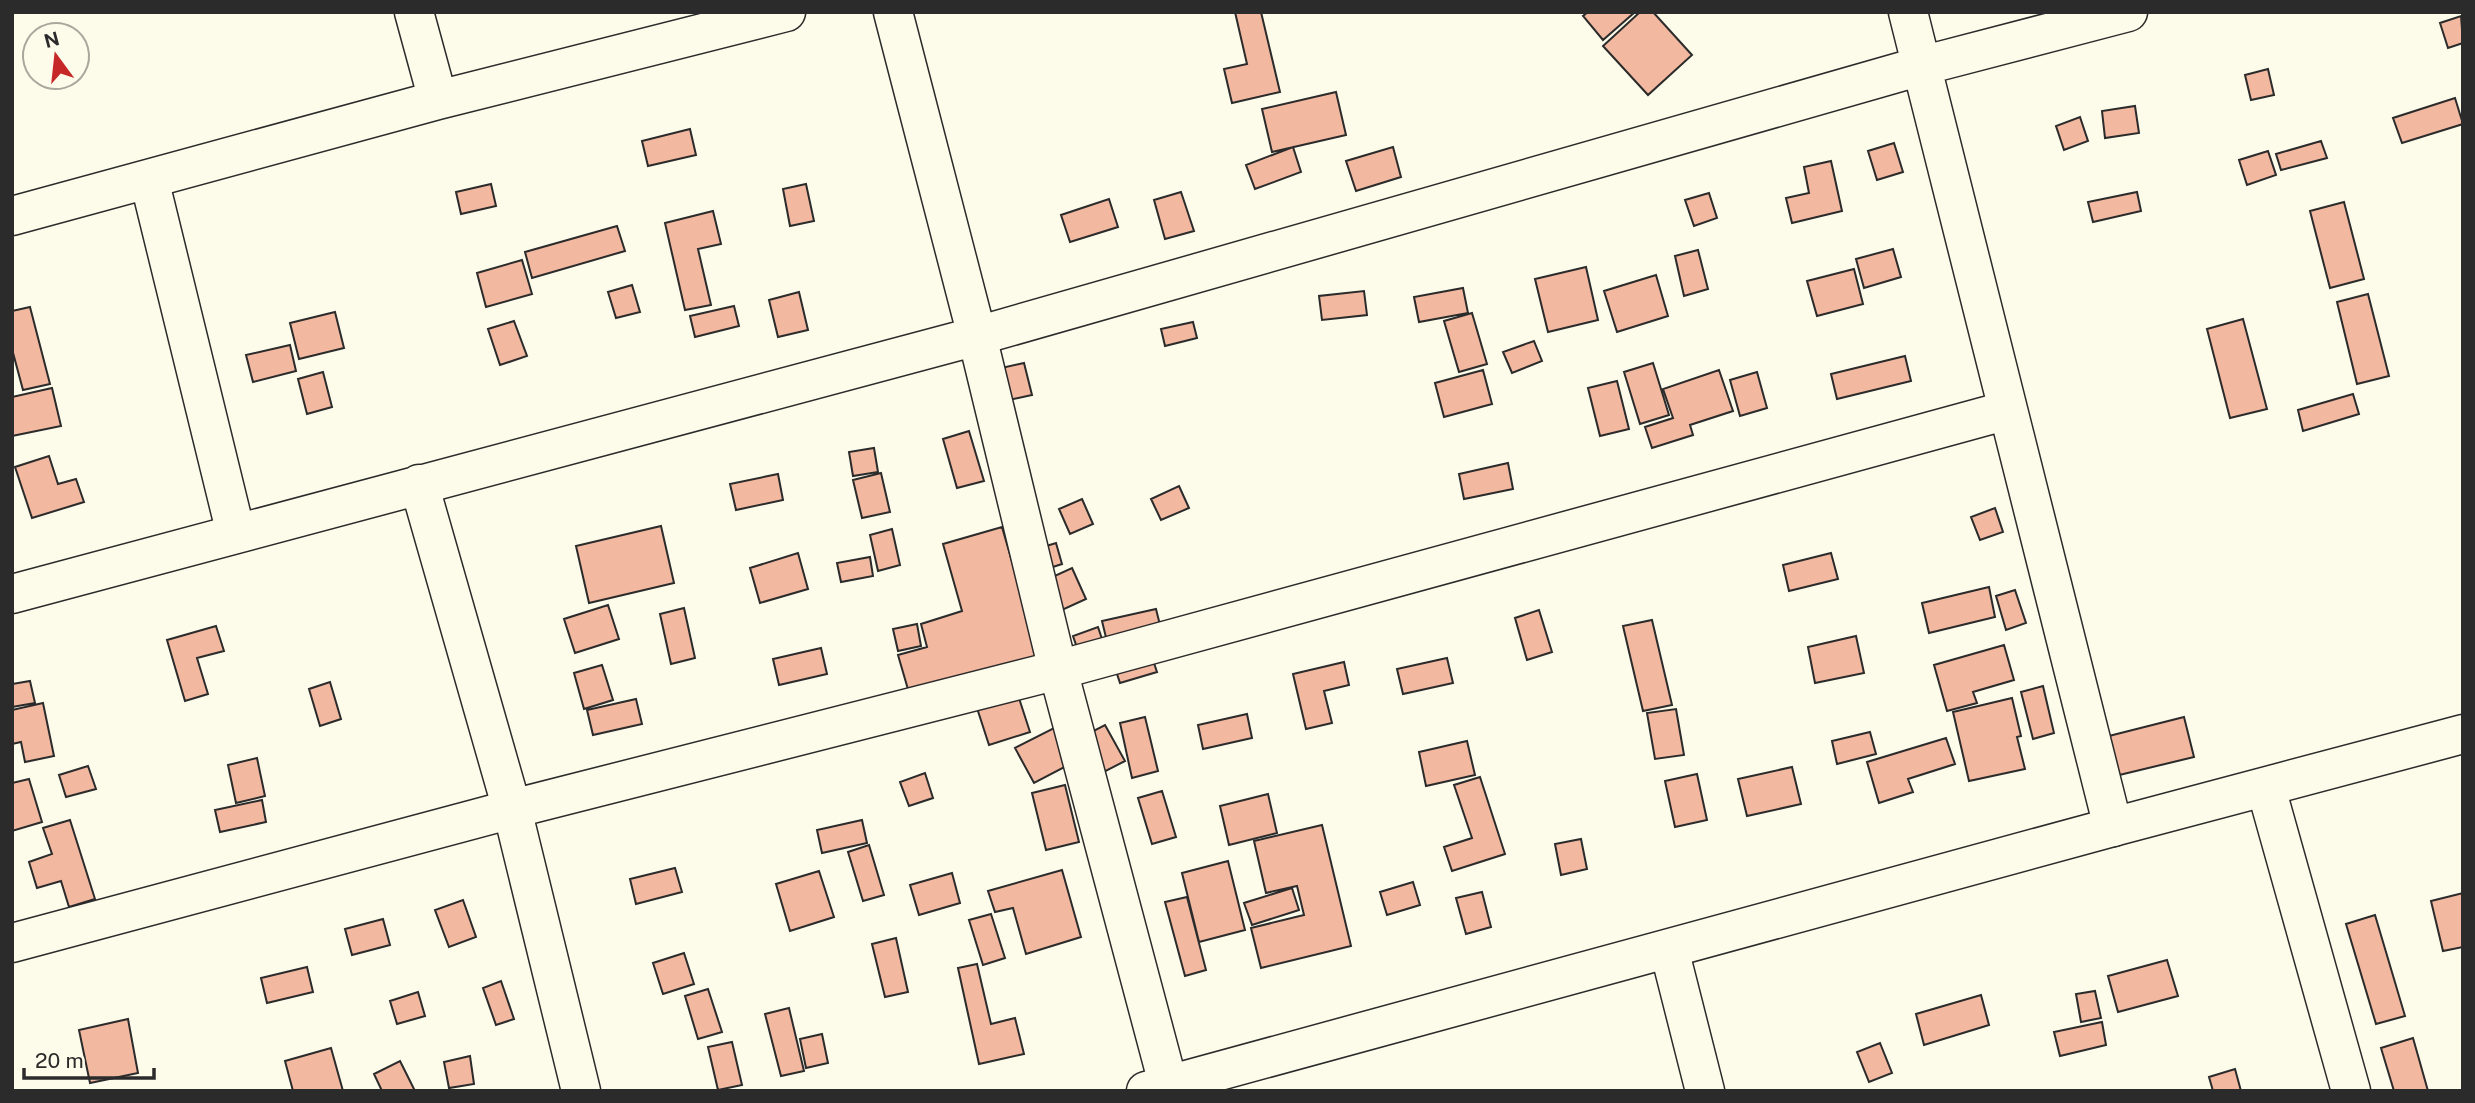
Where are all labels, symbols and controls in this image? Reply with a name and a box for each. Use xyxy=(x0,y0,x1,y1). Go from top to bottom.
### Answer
north arrow xyxy=(21,21,91,91)
text: N xyxy=(42,27,62,52)
scale bar xyxy=(24,1036,154,1080)
text: 20 m xyxy=(35,1048,84,1073)

